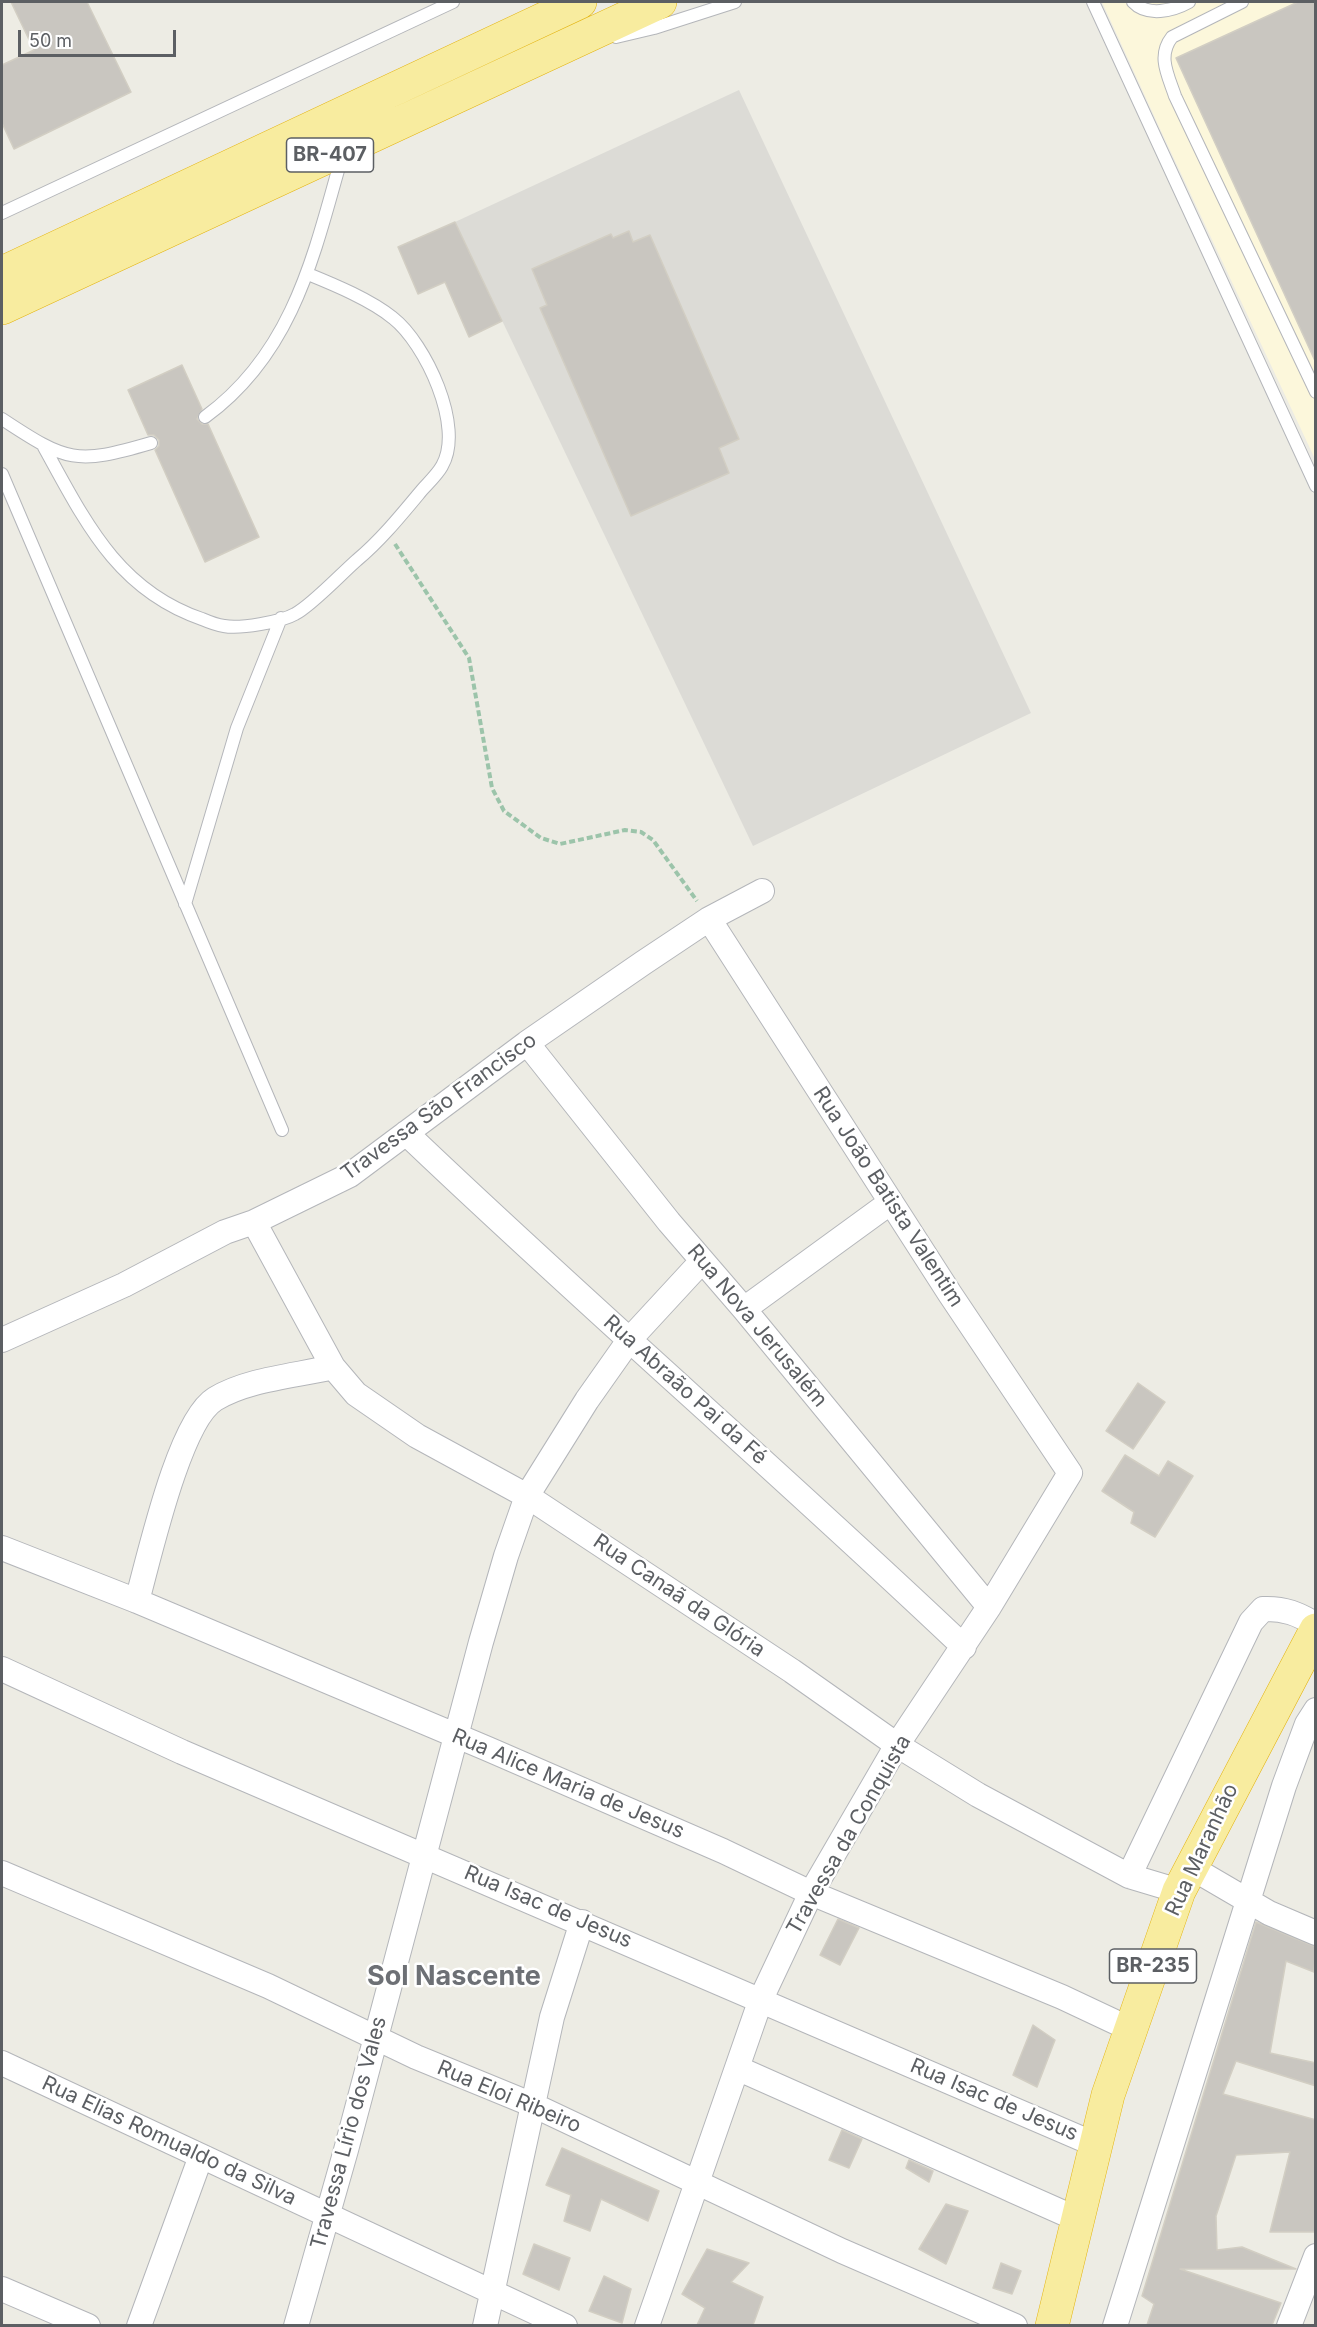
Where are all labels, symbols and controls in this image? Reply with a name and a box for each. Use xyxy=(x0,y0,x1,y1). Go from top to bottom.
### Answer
scale bar xyxy=(21,18,178,56)
text: 50 m xyxy=(29,30,72,51)
road number: BR-407 xyxy=(286,138,374,172)
street label: Travessa São Francisco xyxy=(336,1028,542,1186)
street label: Rua João Batista Valentim xyxy=(807,1082,969,1312)
street label: Rua Nova Jerusalém xyxy=(682,1240,832,1412)
street label: Rua Abraão Pai da Fé xyxy=(598,1310,772,1470)
street label: Rua Canaã da Glória xyxy=(588,1529,770,1663)
street label: Rua Alice Maria de Jesus xyxy=(448,1724,688,1844)
street label: Travessa da Conquista xyxy=(781,1731,917,1939)
street label: Rua Maranhão xyxy=(1160,1780,1244,1920)
street label: Rua Isac de Jesus xyxy=(460,1860,636,1954)
road number: BR-235 xyxy=(1110,1949,1196,1983)
district label: Sol Nascente xyxy=(367,1961,541,1993)
street label: Travessa Lírio dos Vales xyxy=(306,2014,392,2252)
street label: Rua Isac de Jesus xyxy=(906,2053,1082,2147)
street label: Rua Eloi Ribeiro xyxy=(433,2055,585,2139)
street label: Rua Elias Romualdo da Silva xyxy=(38,2071,300,2211)

